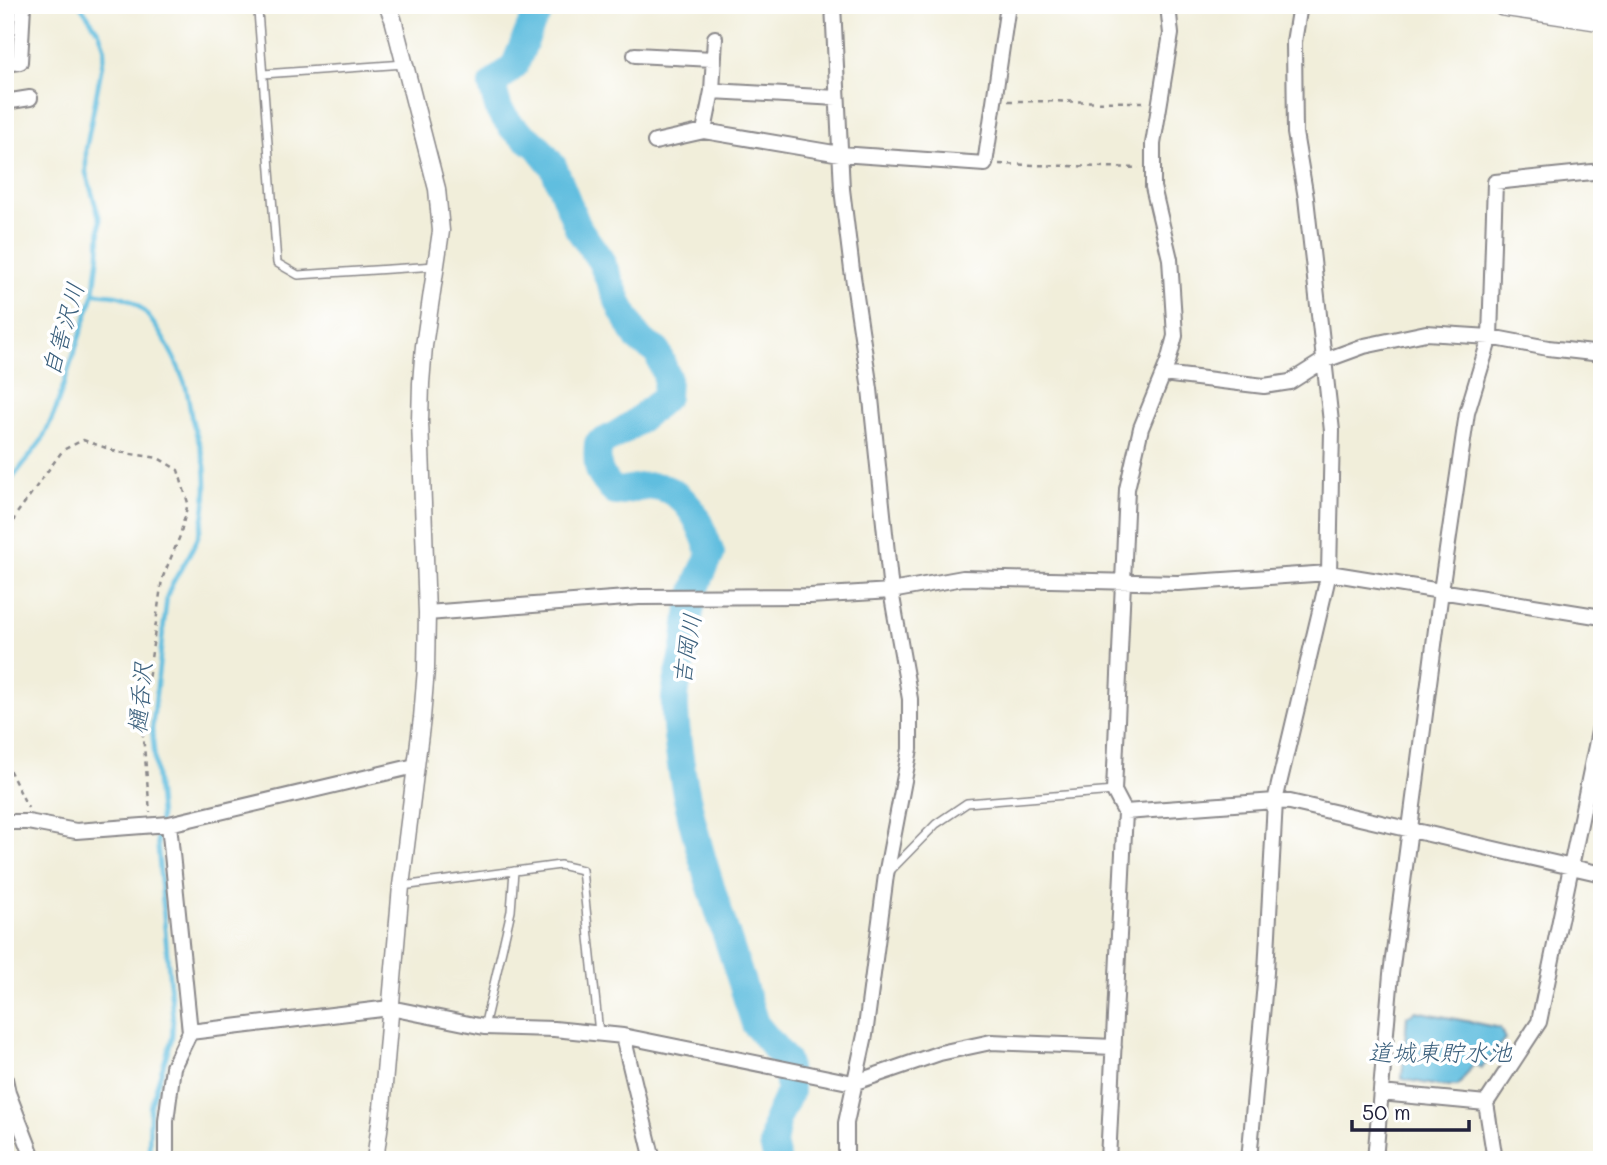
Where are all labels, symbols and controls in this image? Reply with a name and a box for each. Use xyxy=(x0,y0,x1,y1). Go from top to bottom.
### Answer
water label: 自害沢川 xyxy=(34,279,90,379)
water label: 吉岡川 xyxy=(665,611,707,687)
water label: 樋呑沢 xyxy=(120,660,158,735)
water label: 道城東貯水池 xyxy=(1368,1036,1513,1067)
scale bar xyxy=(1352,1088,1469,1132)
text: 50 m xyxy=(1362,1098,1411,1125)

